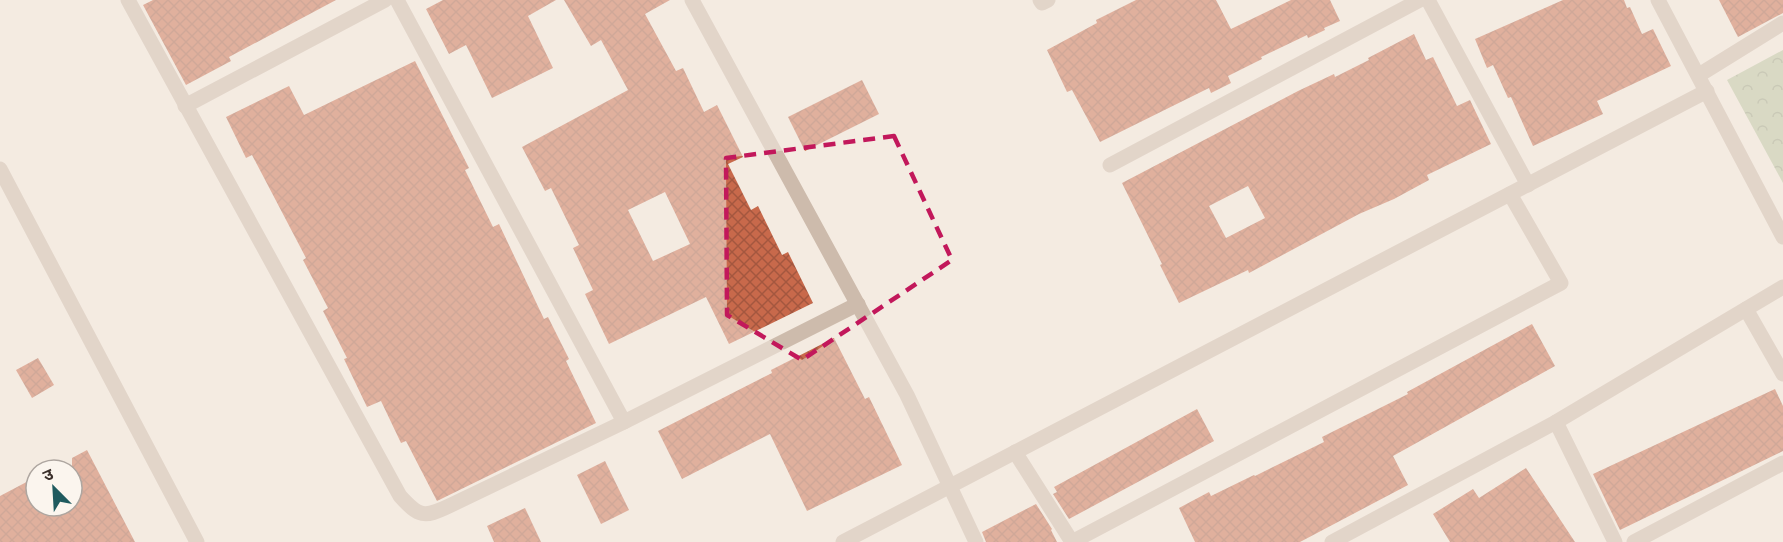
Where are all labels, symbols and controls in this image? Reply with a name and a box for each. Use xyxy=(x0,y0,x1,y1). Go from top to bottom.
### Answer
north arrow xyxy=(24,458,84,518)
text: उ xyxy=(40,464,56,484)

